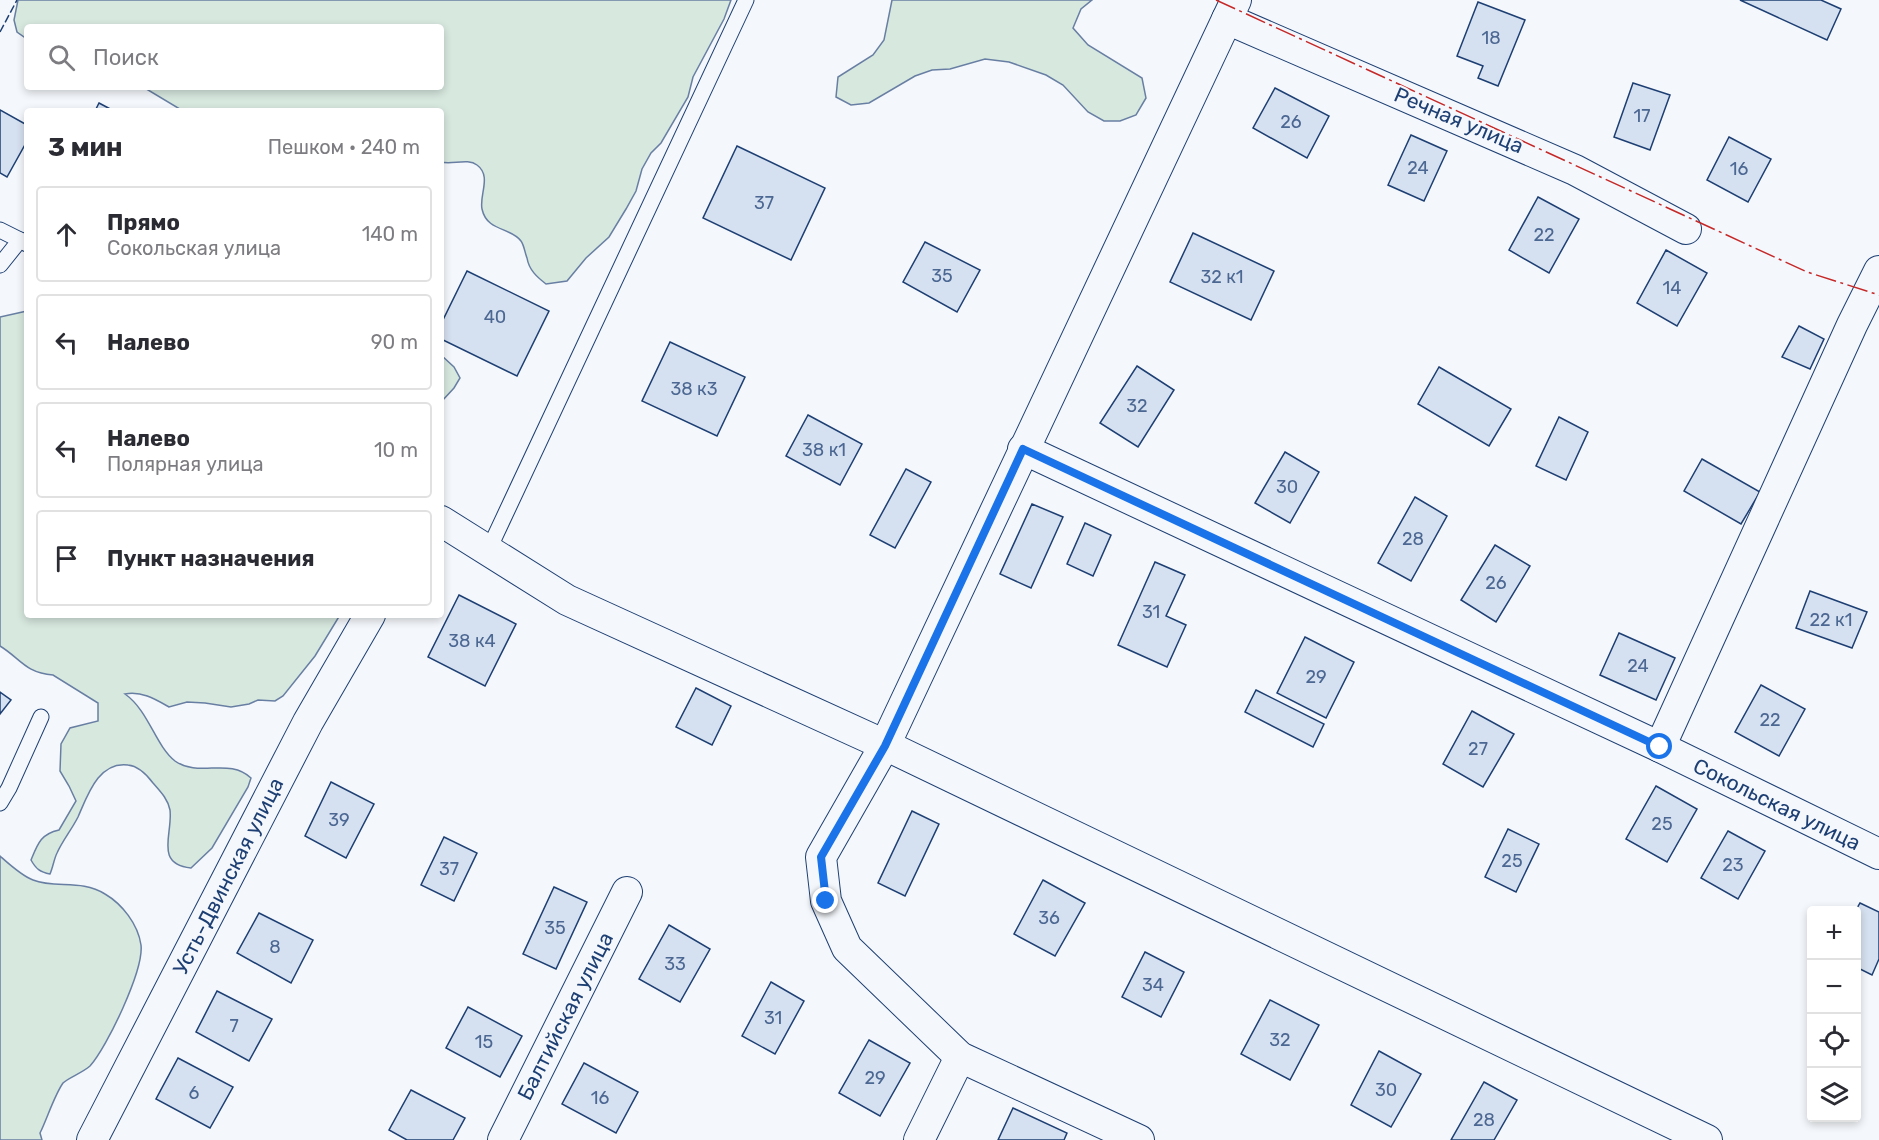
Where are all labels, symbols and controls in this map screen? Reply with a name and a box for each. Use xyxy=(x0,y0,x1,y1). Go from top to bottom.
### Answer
search box xyxy=(24,24,444,90)
house number: 18 xyxy=(1481,27,1501,49)
icon: search xyxy=(45,41,78,74)
text: Поиск xyxy=(93,44,159,71)
street label: Речная улица xyxy=(1391,81,1527,159)
house number: 17 xyxy=(1634,105,1650,127)
house number: 26 xyxy=(1280,111,1302,133)
text: 3 мин xyxy=(48,132,123,163)
text: Пешком · 240 m xyxy=(268,135,420,159)
house number: 24 xyxy=(1407,157,1429,179)
house number: 16 xyxy=(1730,158,1748,180)
house number: 37 xyxy=(754,192,774,214)
text: Прямо xyxy=(107,209,180,236)
icon: ahead xyxy=(50,218,83,251)
text: 140 m xyxy=(362,222,418,246)
house number: 22 xyxy=(1533,224,1555,246)
text: Сокольская улица xyxy=(107,236,281,260)
house number: 35 xyxy=(931,265,953,287)
house number: 32 к1 xyxy=(1200,266,1244,288)
house number: 14 xyxy=(1663,277,1681,299)
house number: 40 xyxy=(484,306,506,328)
icon: left xyxy=(50,326,83,359)
text: Налево xyxy=(107,329,190,356)
text: 90 m xyxy=(371,330,418,354)
house number: 38 к3 xyxy=(670,378,718,400)
house number: 32 xyxy=(1126,395,1148,417)
text: Налево xyxy=(107,425,190,452)
icon: left xyxy=(50,434,83,467)
text: 10 m xyxy=(374,438,418,462)
house number: 38 к1 xyxy=(802,439,846,461)
text: Полярная улица xyxy=(107,452,264,476)
house number: 30 xyxy=(1276,476,1298,498)
house number: 28 xyxy=(1402,528,1424,550)
icon: arrive xyxy=(50,542,83,575)
text: Пункт назначения xyxy=(107,545,315,572)
house number: 26 xyxy=(1485,572,1507,594)
house number: 31 xyxy=(1142,601,1160,623)
house number: 22 к1 xyxy=(1810,609,1852,631)
house number: 38 к4 xyxy=(448,630,496,652)
house number: 24 xyxy=(1627,655,1649,677)
house number: 29 xyxy=(1305,666,1327,688)
house number: 22 xyxy=(1759,709,1781,731)
route start xyxy=(1646,733,1672,759)
house number: 27 xyxy=(1468,738,1488,760)
street label: Сокольская улица xyxy=(1689,753,1865,855)
street label: Усть-Двинская улица xyxy=(167,773,289,979)
house number: 39 xyxy=(328,809,350,831)
house number: 25 xyxy=(1651,813,1673,835)
house number: 25 xyxy=(1501,850,1523,872)
house number: 23 xyxy=(1722,854,1744,876)
house number: 37 xyxy=(439,858,459,880)
route end xyxy=(812,887,838,913)
map controls xyxy=(1807,906,1861,1122)
button: + xyxy=(1807,906,1861,960)
house number: 36 xyxy=(1038,907,1060,929)
house number: 35 xyxy=(544,917,566,939)
street label: Балтийская улица xyxy=(512,928,618,1104)
house number: 8 xyxy=(269,936,281,958)
house number: 33 xyxy=(664,953,686,975)
button: − xyxy=(1807,960,1861,1014)
house number: 34 xyxy=(1142,974,1164,996)
house number: 31 xyxy=(764,1007,782,1029)
button: locate xyxy=(1807,1014,1861,1068)
house number: 7 xyxy=(229,1015,239,1037)
house number: 32 xyxy=(1269,1029,1291,1051)
house number: 15 xyxy=(475,1031,493,1053)
house number: 29 xyxy=(864,1067,886,1089)
button: layers xyxy=(1807,1068,1861,1122)
house number: 30 xyxy=(1375,1079,1397,1101)
house number: 6 xyxy=(189,1082,200,1104)
house number: 16 xyxy=(591,1087,609,1109)
house number: 28 xyxy=(1473,1109,1495,1131)

